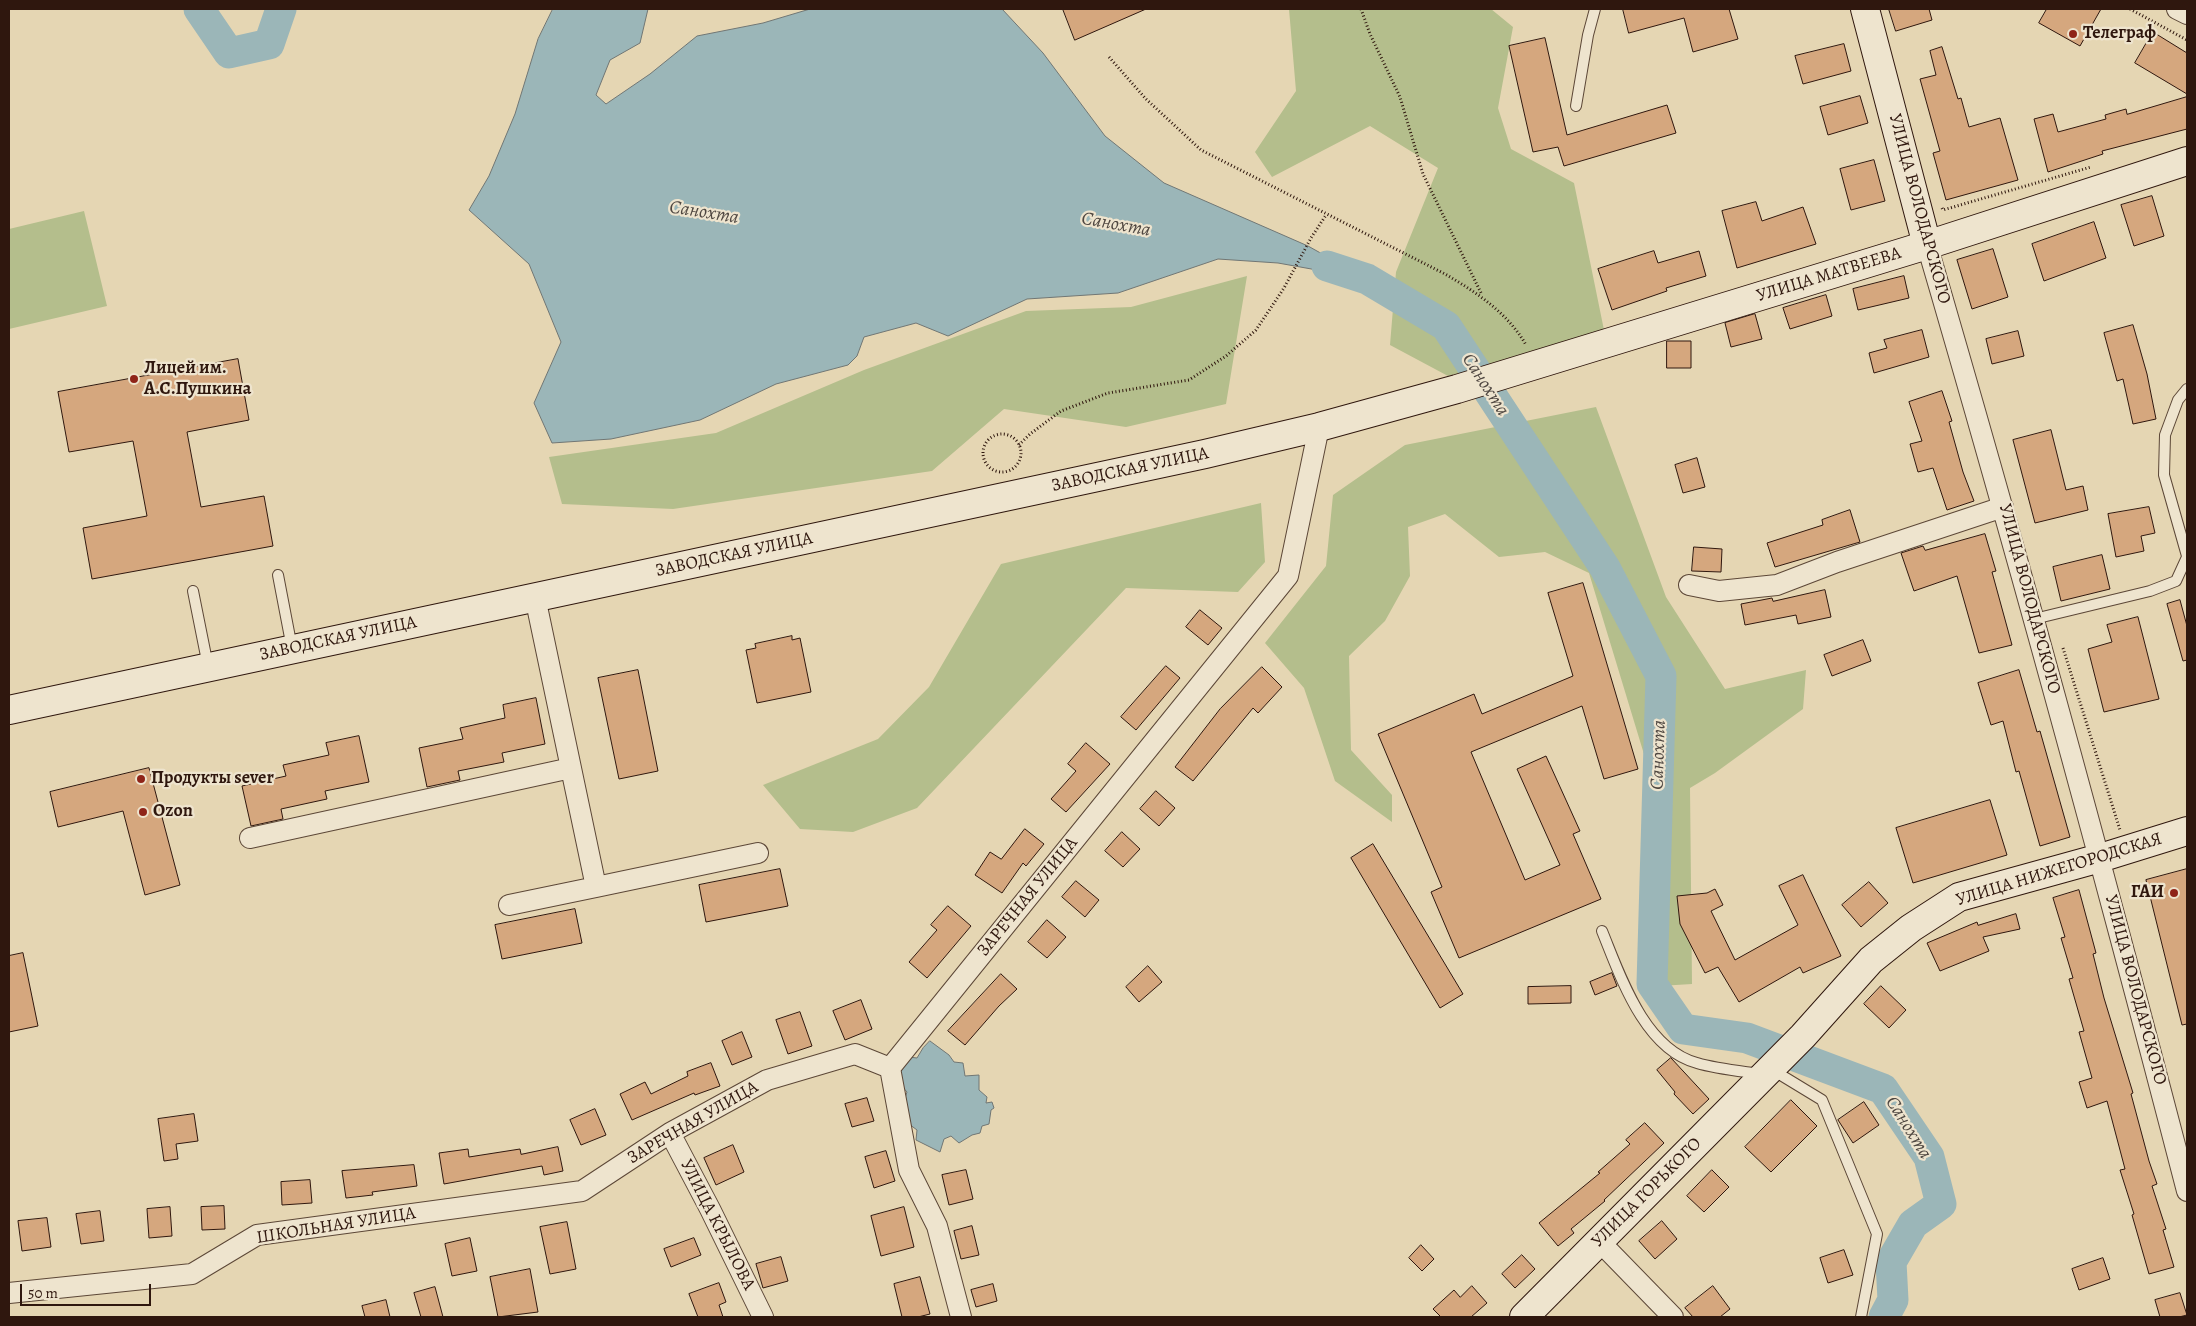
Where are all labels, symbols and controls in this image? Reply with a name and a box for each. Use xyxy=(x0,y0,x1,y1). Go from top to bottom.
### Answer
place label: Телеграф xyxy=(2083,23,2156,45)
marker: Телеграф xyxy=(2067,28,2079,40)
street label: УЛИЦА ВОЛОДАРСКОГО xyxy=(1883,112,1955,306)
water label: Санохта xyxy=(668,196,740,230)
water label: Санохта xyxy=(1080,208,1152,242)
street label: УЛИЦА МАТВЕЕВА xyxy=(1754,243,1904,307)
water label: Санохта xyxy=(1456,350,1514,420)
place label: Лицей им. А.С.Пушкина xyxy=(144,358,251,400)
marker: Лицей им. А.С.Пушкина xyxy=(128,373,140,385)
street label: ЗАВОДСКАЯ УЛИЦА xyxy=(1049,443,1211,497)
street label: УЛИЦА ВОЛОДАРСКОГО xyxy=(1993,502,2065,696)
street label: ЗАВОДСКАЯ УЛИЦА xyxy=(653,528,815,582)
street label: ЗАВОДСКАЯ УЛИЦА xyxy=(257,612,419,666)
water label: Санохта xyxy=(1646,720,1672,790)
place label: Продукты sever xyxy=(151,768,274,790)
marker: Продукты sever xyxy=(135,773,147,785)
place label: Ozon xyxy=(153,801,193,823)
marker: Ozon xyxy=(137,806,149,818)
street label: УЛИЦА НИЖЕГОРОДСКАЯ xyxy=(1953,828,2165,912)
street label: ЗАРЕЧНАЯ УЛИЦА xyxy=(973,833,1083,961)
place label: ГАИ xyxy=(2131,882,2164,904)
marker: ГАИ xyxy=(2168,887,2180,899)
street label: УЛИЦА ВОЛОДАРСКОГО xyxy=(2099,893,2171,1087)
street label: ЗАРЕЧНАЯ УЛИЦА xyxy=(624,1077,762,1169)
water label: Санохта xyxy=(1880,1092,1936,1164)
street label: УЛИЦА ГОРЬКОГО xyxy=(1587,1133,1707,1253)
street label: УЛИЦА КРЫЛОВА xyxy=(675,1156,759,1294)
street label: ШКОЛЬНАЯ УЛИЦА xyxy=(255,1203,417,1249)
scale bar xyxy=(22,1274,154,1306)
text: 50 m xyxy=(28,1283,58,1303)

